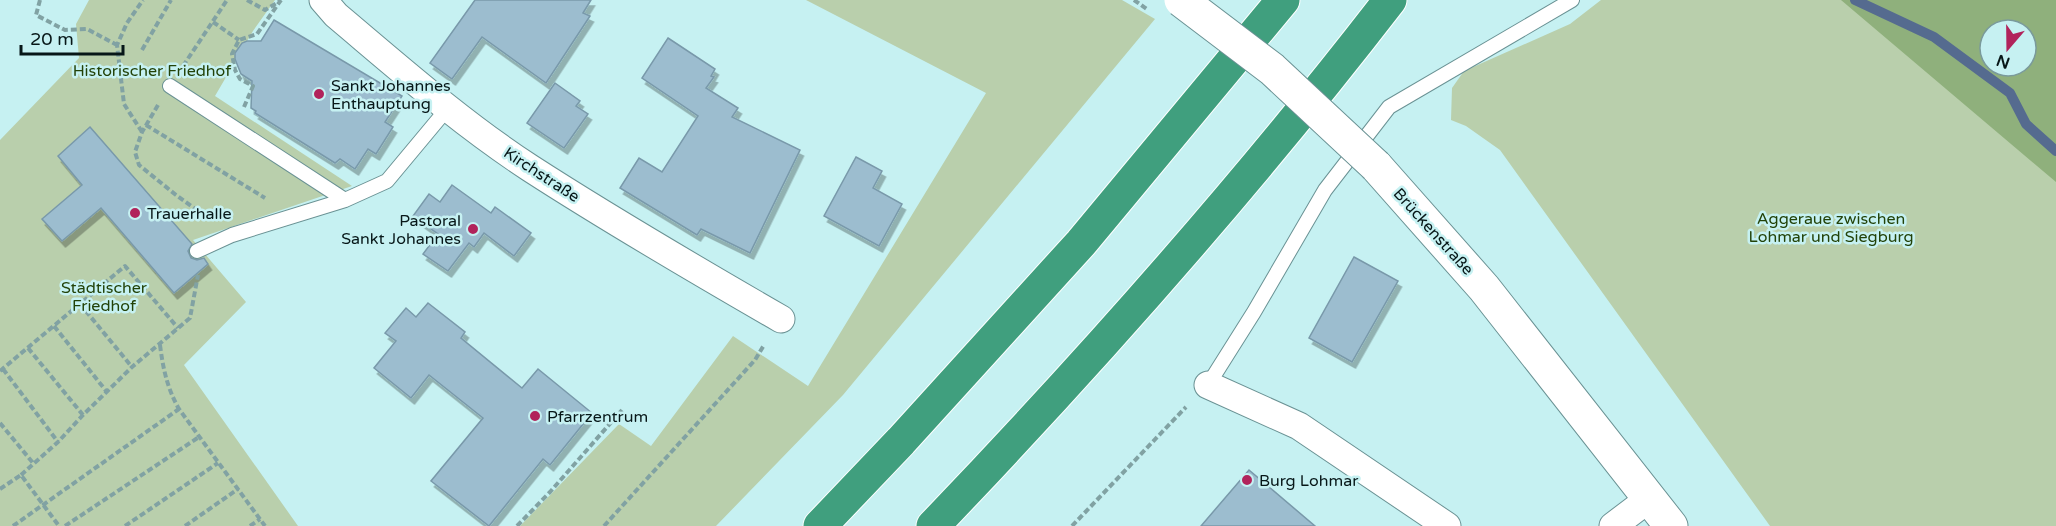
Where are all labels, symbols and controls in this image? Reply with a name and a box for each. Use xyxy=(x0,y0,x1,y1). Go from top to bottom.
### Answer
scale bar xyxy=(21,18,123,56)
north arrow xyxy=(1978,18,2038,78)
text: 20 m xyxy=(30,28,74,50)
text: N xyxy=(1994,50,2013,73)
park label: Historischer Friedhof xyxy=(73,61,232,81)
place label: Sankt Johannes Enthauptung xyxy=(331,76,451,114)
marker: Sankt Johannes Enthauptung xyxy=(312,87,326,101)
street label: Kirchstraße xyxy=(500,143,583,207)
street label: Brückenstraße xyxy=(1389,184,1478,279)
place label: Trauerhalle xyxy=(147,204,232,224)
marker: Trauerhalle xyxy=(128,206,142,220)
park label: Aggeraue zwischen Lohmar und Siegburg xyxy=(1748,209,1914,247)
place label: Pastoral Sankt Johannes xyxy=(341,211,461,249)
marker: Pastoral Sankt Johannes xyxy=(466,222,480,236)
park label: Städtischer Friedhof xyxy=(61,278,148,316)
place label: Pfarrzentrum xyxy=(547,407,648,427)
marker: Pfarrzentrum xyxy=(528,409,542,423)
place label: Burg Lohmar xyxy=(1259,471,1359,491)
marker: Burg Lohmar xyxy=(1240,473,1254,487)

